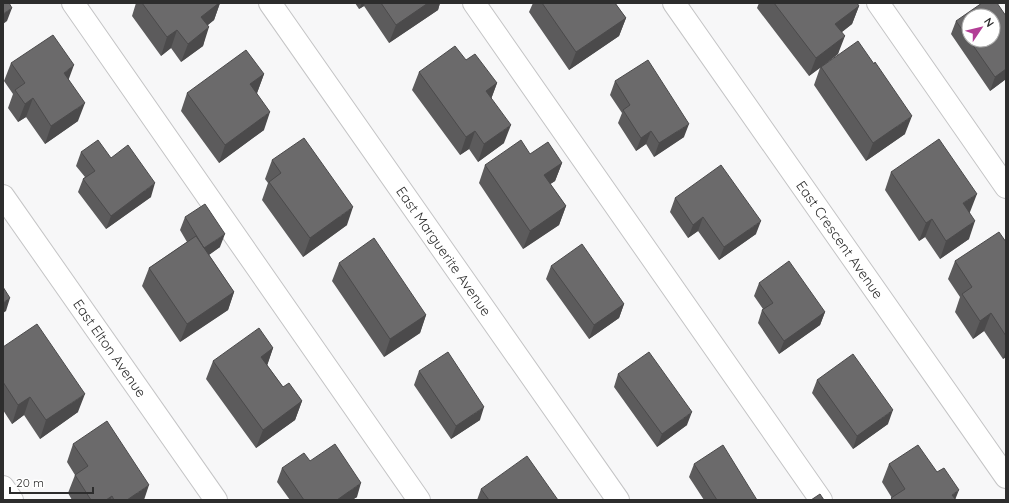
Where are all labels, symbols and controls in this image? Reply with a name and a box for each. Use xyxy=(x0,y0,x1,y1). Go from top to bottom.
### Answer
north arrow xyxy=(961,8,1001,48)
text: N xyxy=(981,15,997,30)
street label: East Crescent Avenue xyxy=(792,177,887,302)
street label: East Marguerite Avenue xyxy=(392,183,495,320)
street label: East Elton Avenue xyxy=(69,296,150,401)
scale bar xyxy=(10,469,93,495)
text: 20 m xyxy=(16,475,44,490)

